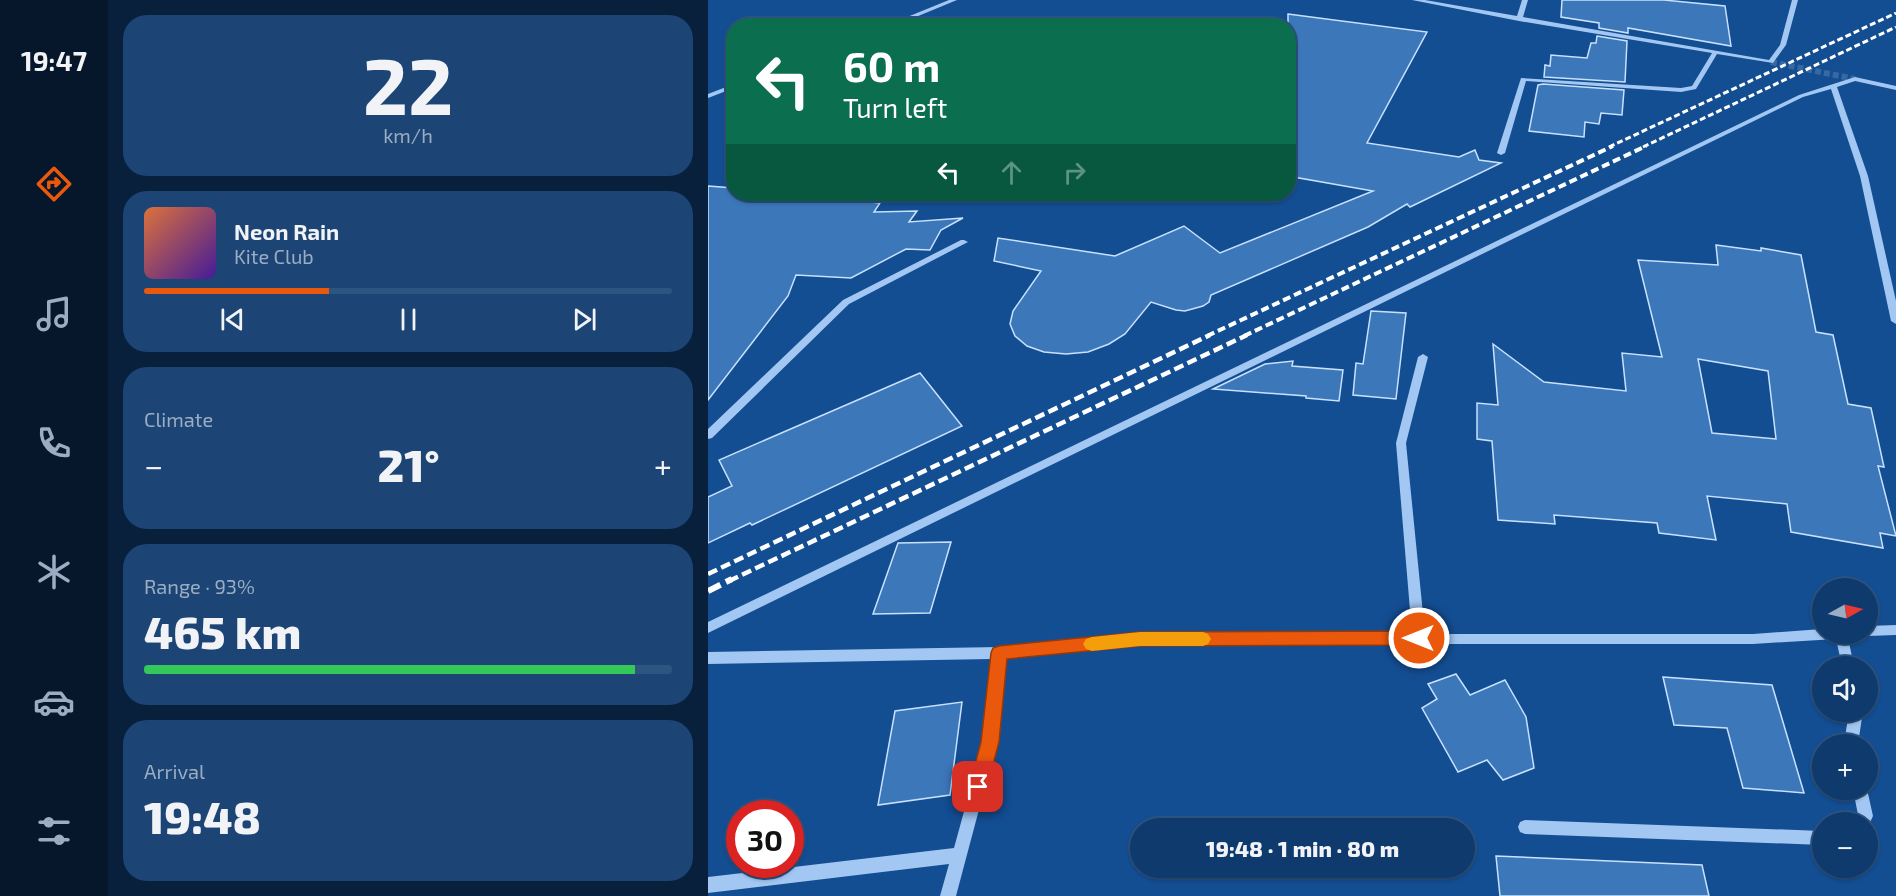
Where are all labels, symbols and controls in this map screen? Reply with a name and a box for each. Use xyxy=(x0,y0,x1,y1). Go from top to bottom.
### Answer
text: 22 xyxy=(363,37,453,131)
text: 60 m xyxy=(843,40,940,90)
icon: left xyxy=(744,42,822,120)
text: 19:47 xyxy=(21,44,87,76)
text: Turn left xyxy=(843,91,947,123)
text: km/h xyxy=(383,123,433,147)
icon: left xyxy=(932,156,965,189)
icon: ahead xyxy=(995,156,1028,189)
icon: right xyxy=(1058,156,1091,189)
icon: directions xyxy=(33,163,75,205)
text: Neon Rain xyxy=(234,218,339,244)
text: Kite Club xyxy=(234,244,314,268)
icon: music xyxy=(33,293,75,335)
icon: previous xyxy=(216,303,249,336)
icon: pause xyxy=(392,303,425,336)
icon: next xyxy=(568,303,601,336)
text: Climate xyxy=(144,407,213,431)
icon: phone xyxy=(33,422,75,464)
text: 21° xyxy=(378,437,440,491)
text: − xyxy=(144,445,163,485)
text: + xyxy=(654,445,672,485)
icon: climate xyxy=(33,551,75,593)
text: Range · 93% xyxy=(144,574,255,598)
north arrow xyxy=(1812,578,1878,644)
map controls xyxy=(1812,578,1878,878)
text: 465 km xyxy=(144,604,301,658)
position arrow xyxy=(1387,606,1451,670)
button: sound xyxy=(1812,656,1878,722)
icon: car xyxy=(33,681,75,723)
button: + xyxy=(1812,734,1878,800)
text: Arrival xyxy=(144,759,205,783)
pin xyxy=(952,761,1003,812)
icon: arrive xyxy=(961,770,994,803)
text: 19:48 xyxy=(144,789,261,843)
speed limit sign: 30 xyxy=(726,800,804,878)
icon: filters xyxy=(33,810,75,852)
button: − xyxy=(1812,812,1878,878)
text: 19:48 · 1 min · 80 m xyxy=(1206,835,1399,861)

